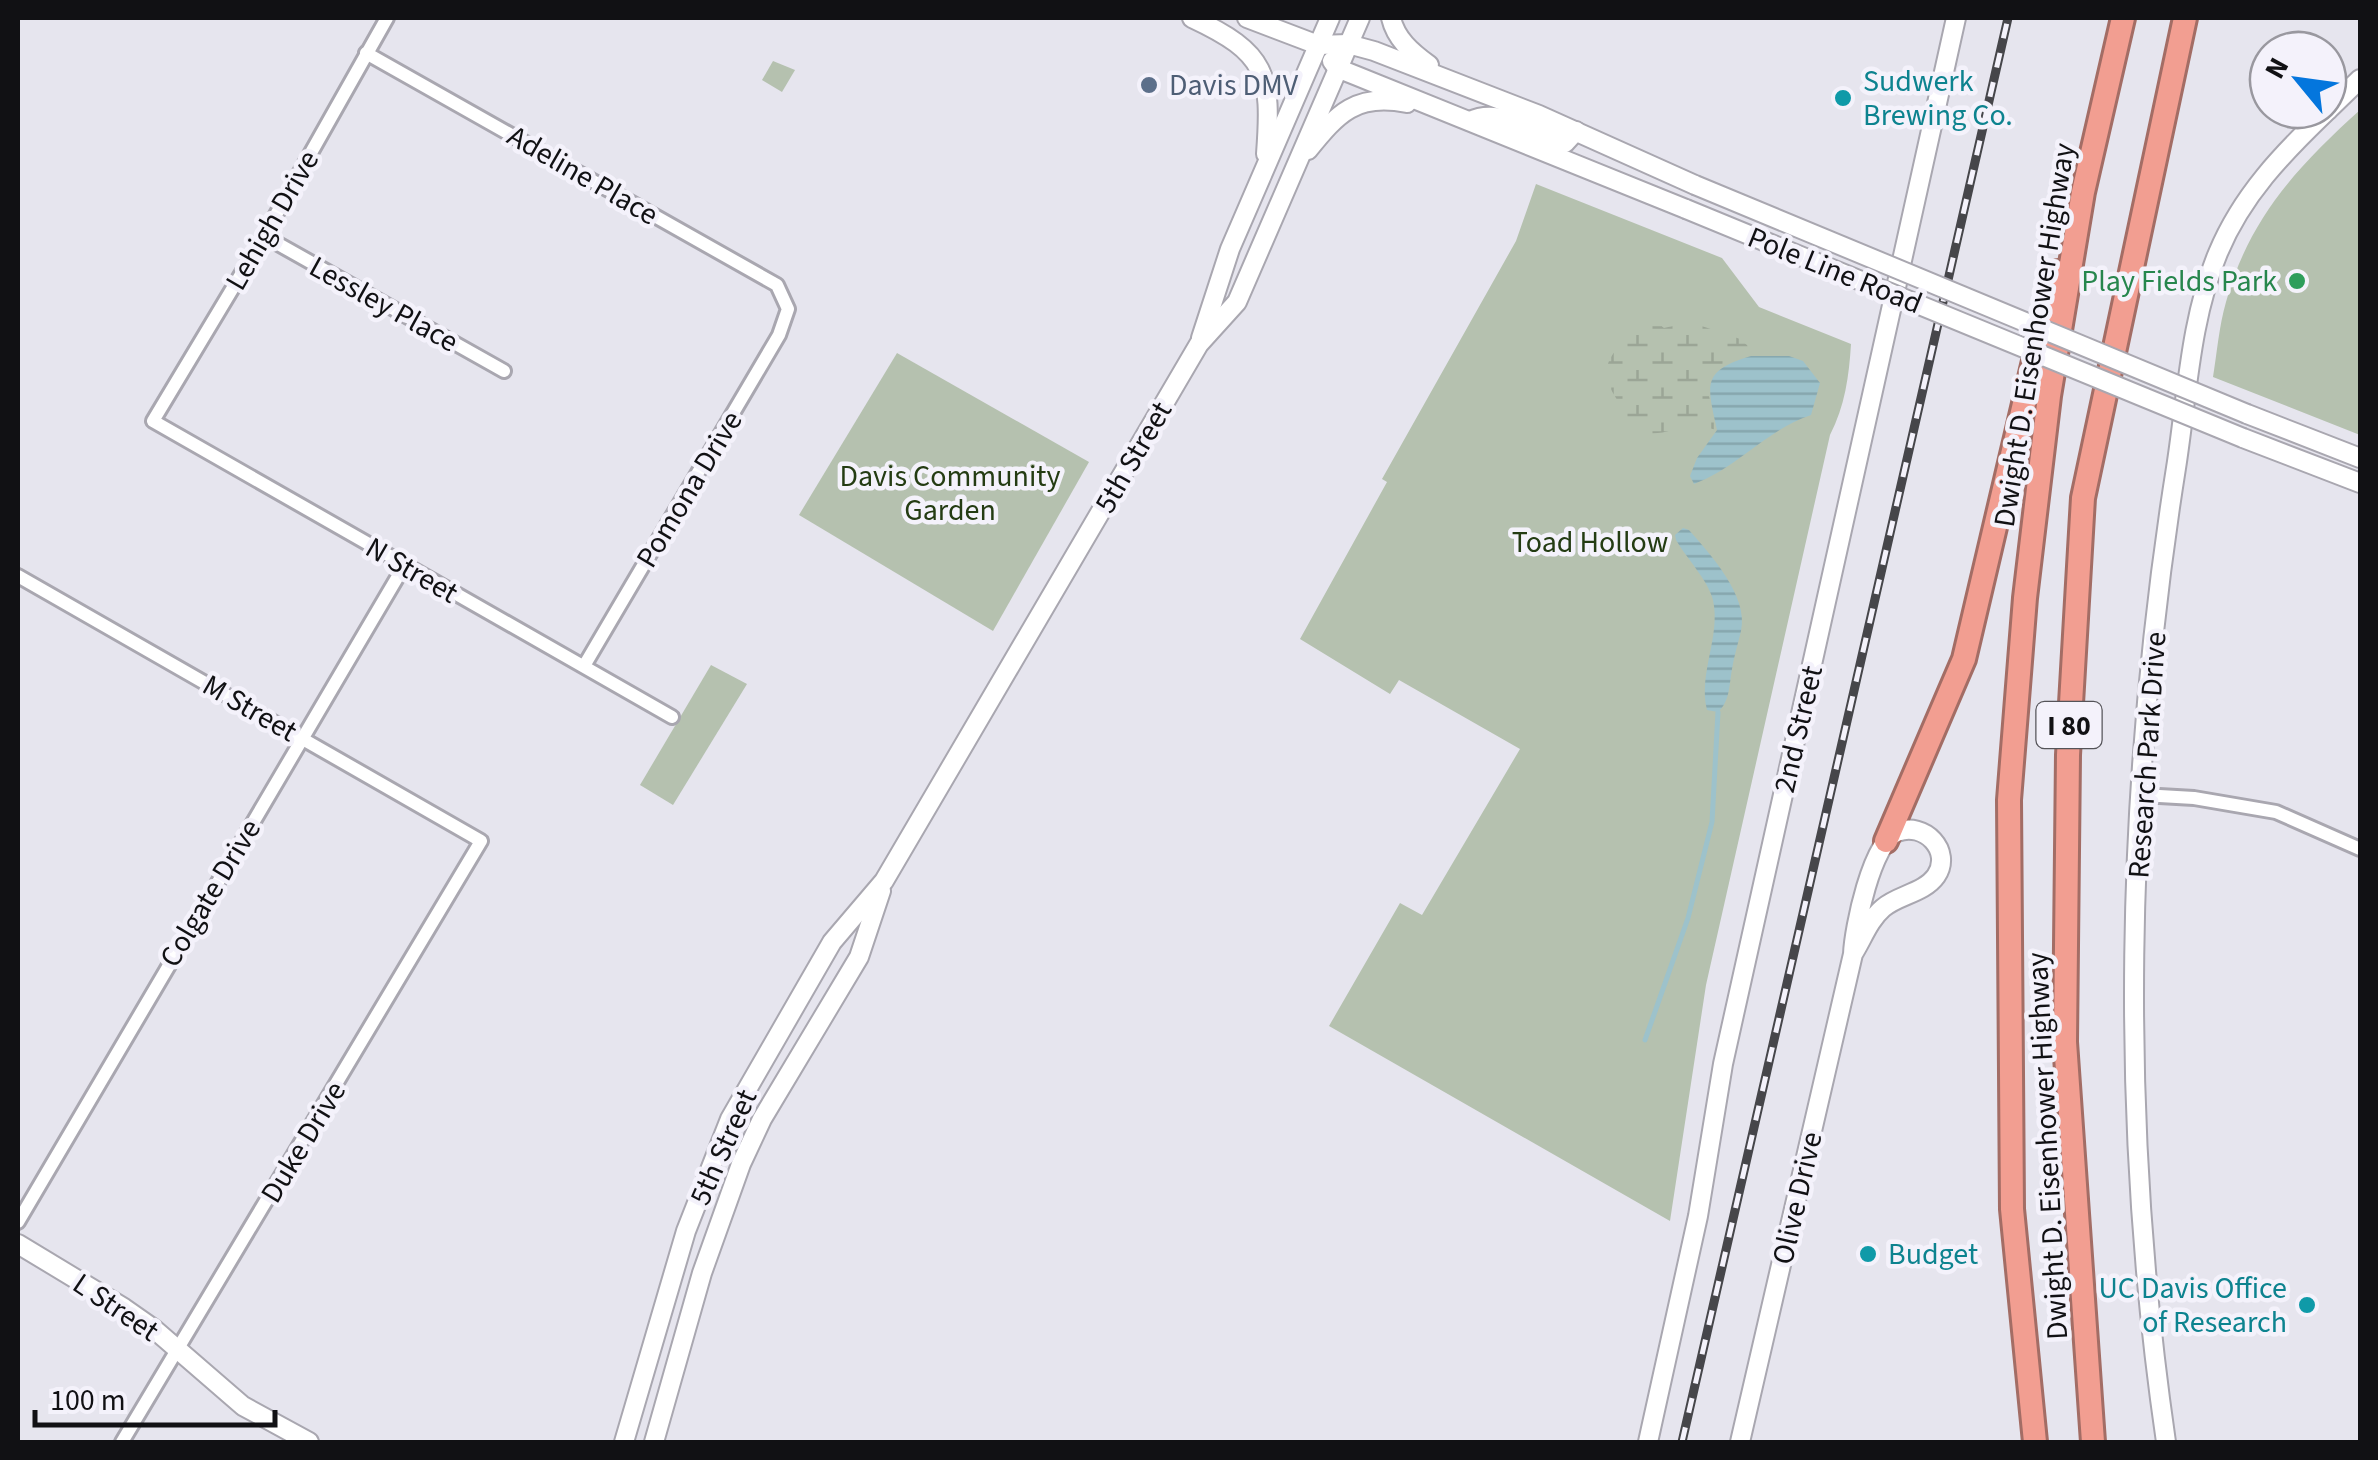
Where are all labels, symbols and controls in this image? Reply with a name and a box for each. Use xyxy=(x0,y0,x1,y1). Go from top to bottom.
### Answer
north arrow xyxy=(2248,30,2348,130)
text: N xyxy=(2255,51,2299,86)
place label: Sudwerk Brewing Co. xyxy=(1863,60,2013,137)
place label: Davis DMV xyxy=(1169,64,1299,107)
marker: Davis DMV xyxy=(1138,74,1160,96)
marker: Sudwerk Brewing Co. xyxy=(1832,87,1854,109)
street label: Adeline Place xyxy=(499,115,666,236)
street label: Dwight D. Eisenhower Highway xyxy=(1983,140,2086,530)
street label: Lehigh Drive xyxy=(215,142,330,298)
street label: Pole Line Road xyxy=(1741,216,1928,325)
street label: Lessley Place xyxy=(301,246,466,363)
place label: Play Fields Park xyxy=(2081,260,2277,303)
marker: Play Fields Park xyxy=(2286,270,2308,292)
street label: 5th Street xyxy=(1084,393,1183,521)
street label: Pomona Drive xyxy=(626,403,753,576)
park label: Davis Community Garden xyxy=(840,455,1060,532)
park label: Toad Hollow xyxy=(1512,521,1668,564)
street label: N Street xyxy=(357,527,466,614)
street label: Research Park Drive xyxy=(2117,630,2178,880)
street label: 2nd Street xyxy=(1763,661,1834,797)
street label: M Street xyxy=(194,664,305,753)
road number: I 80 xyxy=(2036,702,2102,748)
street label: Colgate Drive xyxy=(149,811,272,975)
street label: Dwight D. Eisenhower Highway xyxy=(2016,951,2079,1341)
street label: Duke Drive xyxy=(250,1073,357,1211)
street label: 5th Street xyxy=(679,1082,768,1212)
street label: Olive Drive xyxy=(1761,1128,1834,1269)
place label: Budget xyxy=(1888,1233,1978,1276)
marker: Budget xyxy=(1857,1243,1879,1265)
street label: L Street xyxy=(64,1263,167,1352)
place label: UC Davis Office of Research xyxy=(2098,1267,2287,1344)
marker: UC Davis Office of Research xyxy=(2296,1294,2318,1316)
scale bar xyxy=(35,1365,275,1427)
text: 100 m xyxy=(50,1379,126,1422)

